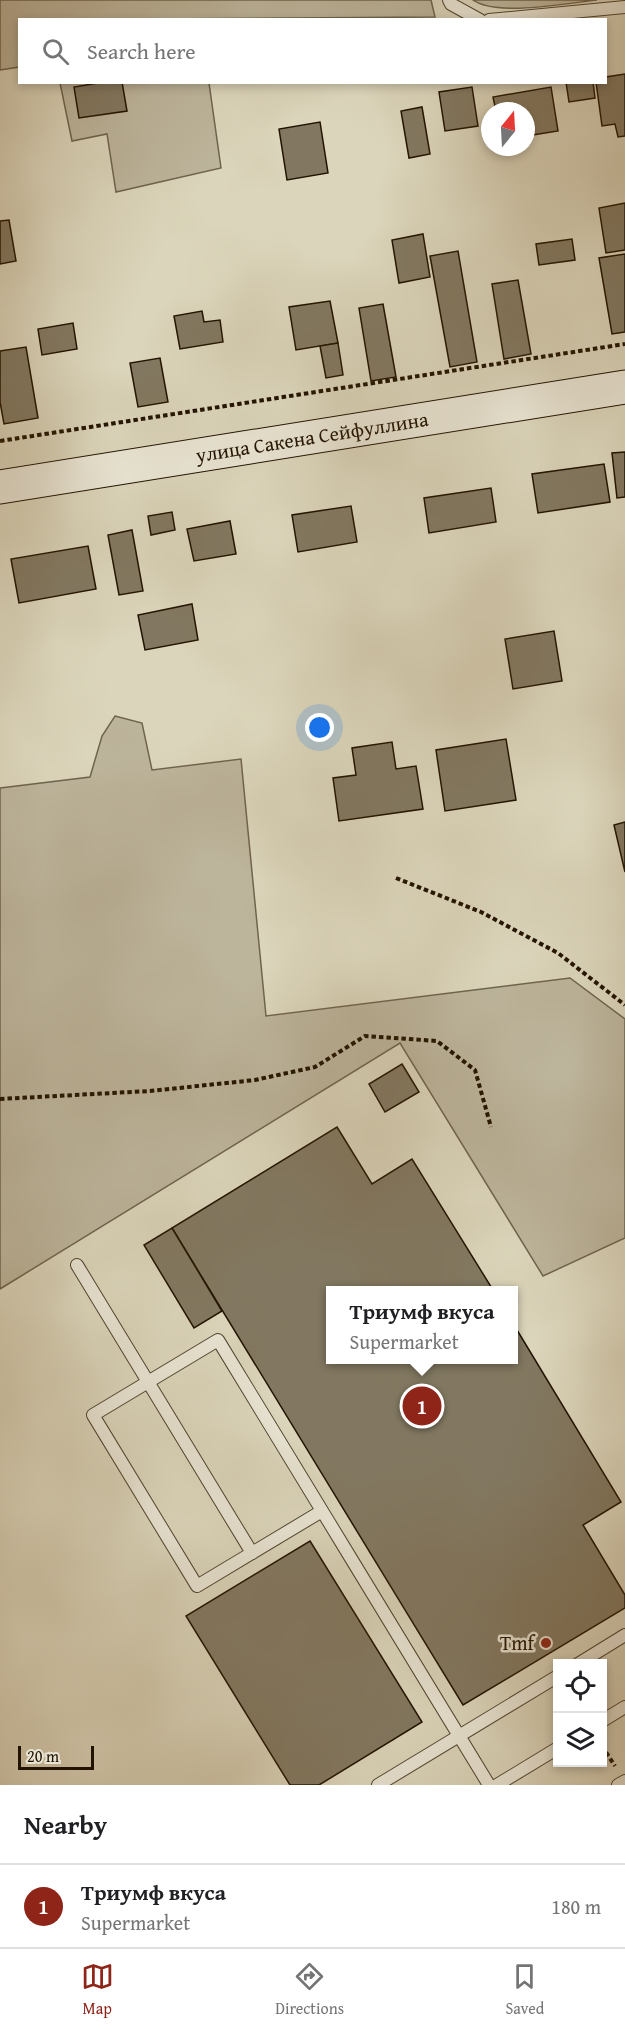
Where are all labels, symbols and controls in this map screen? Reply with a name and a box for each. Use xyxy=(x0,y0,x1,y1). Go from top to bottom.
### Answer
search box xyxy=(18,18,607,84)
icon: search xyxy=(39,35,72,68)
text: Search here xyxy=(87,35,196,67)
north arrow xyxy=(481,102,535,156)
street label: улица Сакена Сейфуллина xyxy=(193,404,431,469)
your location xyxy=(305,713,334,742)
popup xyxy=(326,1286,518,1364)
text: Триумф вкуса xyxy=(349,1295,495,1327)
text: Supermarket xyxy=(349,1327,459,1356)
pin: 1 xyxy=(402,1384,442,1428)
place label: Tmf xyxy=(500,1628,537,1657)
marker: Tmf xyxy=(539,1636,553,1650)
map controls xyxy=(553,1659,607,1767)
button: locate xyxy=(553,1659,607,1713)
button: layers xyxy=(553,1713,607,1767)
scale bar xyxy=(18,1743,94,1770)
text: 20 m xyxy=(27,1744,59,1768)
text: Nearby xyxy=(24,1805,107,1844)
text: Триумф вкуса xyxy=(81,1876,226,1908)
text: 1 xyxy=(38,1892,49,1921)
text: 180 m xyxy=(551,1892,601,1921)
text: Supermarket xyxy=(81,1908,190,1937)
tab: Map xyxy=(81,1960,114,2020)
tab: Directions xyxy=(275,1960,344,2020)
tab: Saved xyxy=(505,1960,544,2020)

